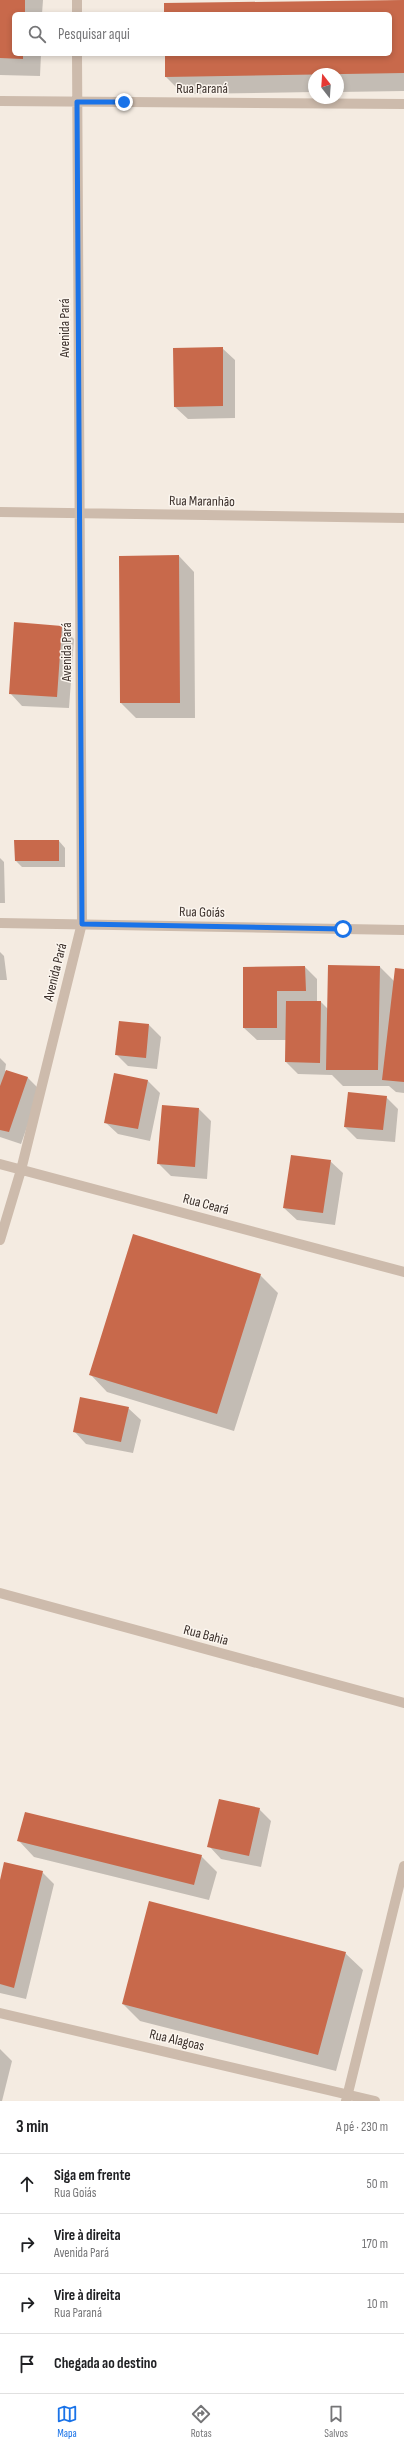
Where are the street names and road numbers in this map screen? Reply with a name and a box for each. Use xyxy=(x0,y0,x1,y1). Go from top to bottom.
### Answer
street label: Rua Paraná xyxy=(176,80,228,97)
street label: Avenida Pará xyxy=(56,298,73,359)
street label: Rua Maranhão xyxy=(169,492,235,510)
street label: Avenida Pará xyxy=(58,622,75,683)
street label: Rua Goiás xyxy=(179,903,225,921)
street label: Avenida Pará xyxy=(39,941,70,1004)
street label: Rua Ceará xyxy=(181,1190,231,1218)
street label: Rua Bahia xyxy=(182,1621,230,1649)
street label: Rua Alagoas xyxy=(148,2025,206,2055)

